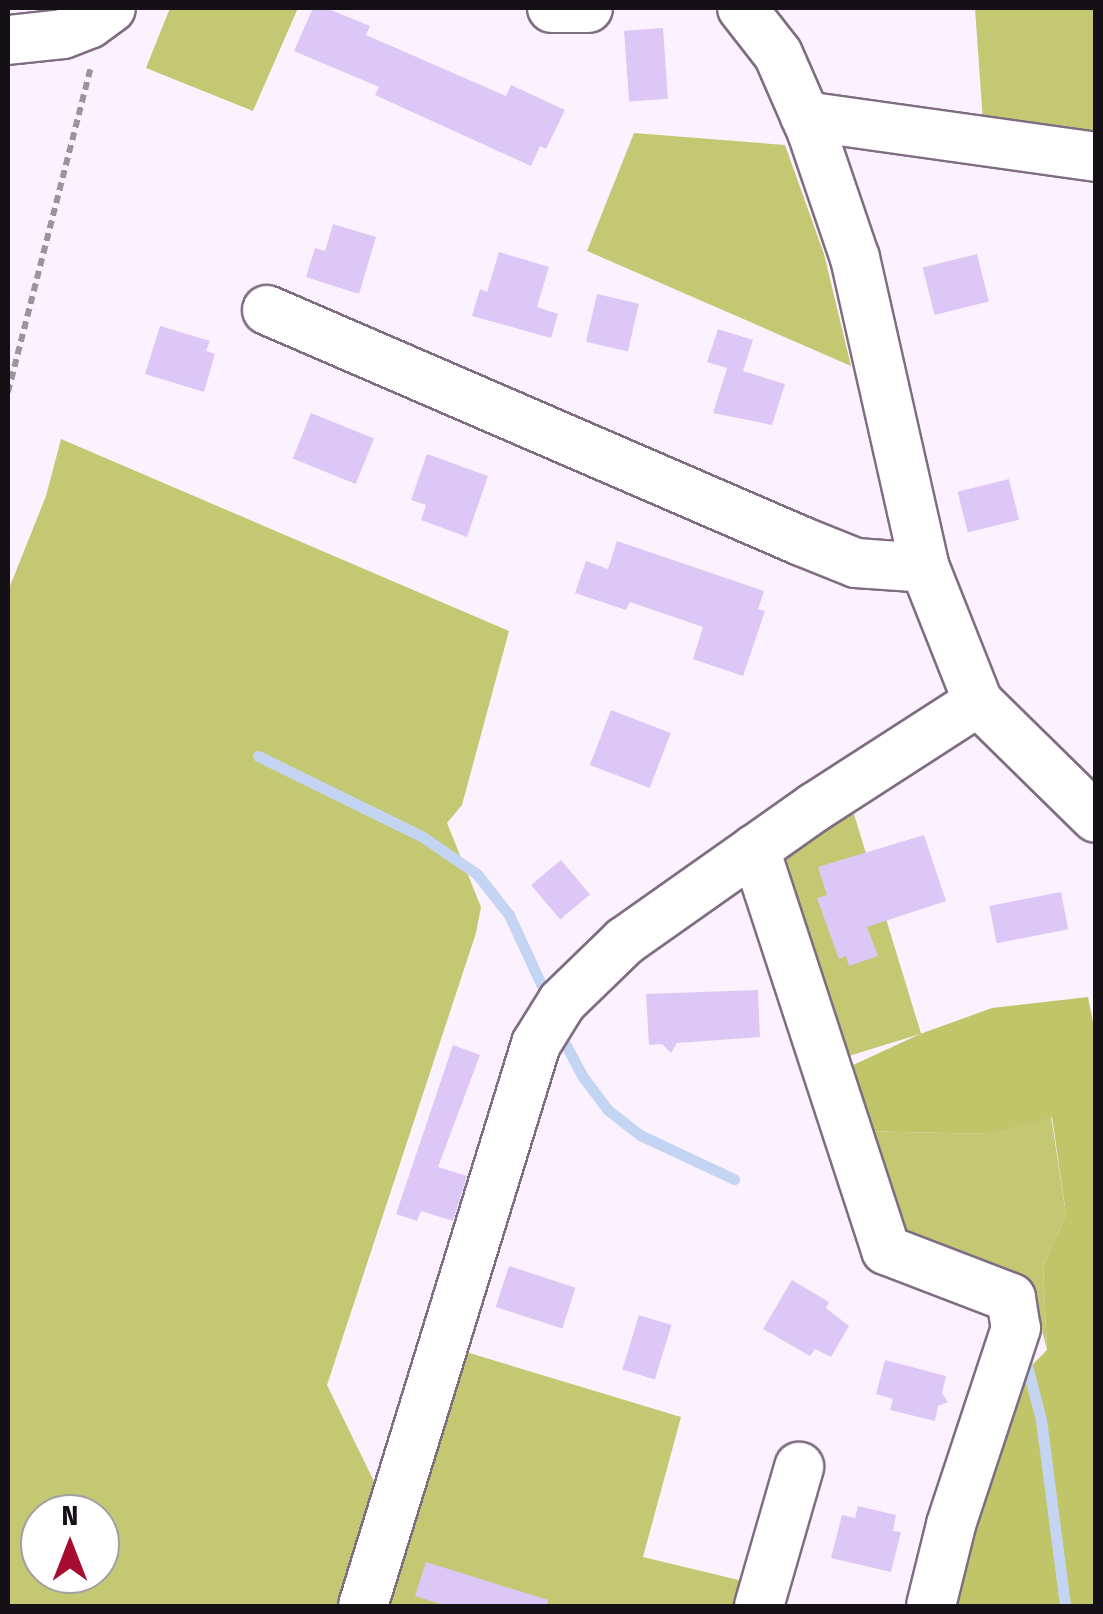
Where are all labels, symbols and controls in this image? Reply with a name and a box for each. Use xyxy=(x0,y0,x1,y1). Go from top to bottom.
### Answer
north arrow xyxy=(20,1494,120,1594)
text: N xyxy=(62,1499,78,1532)

